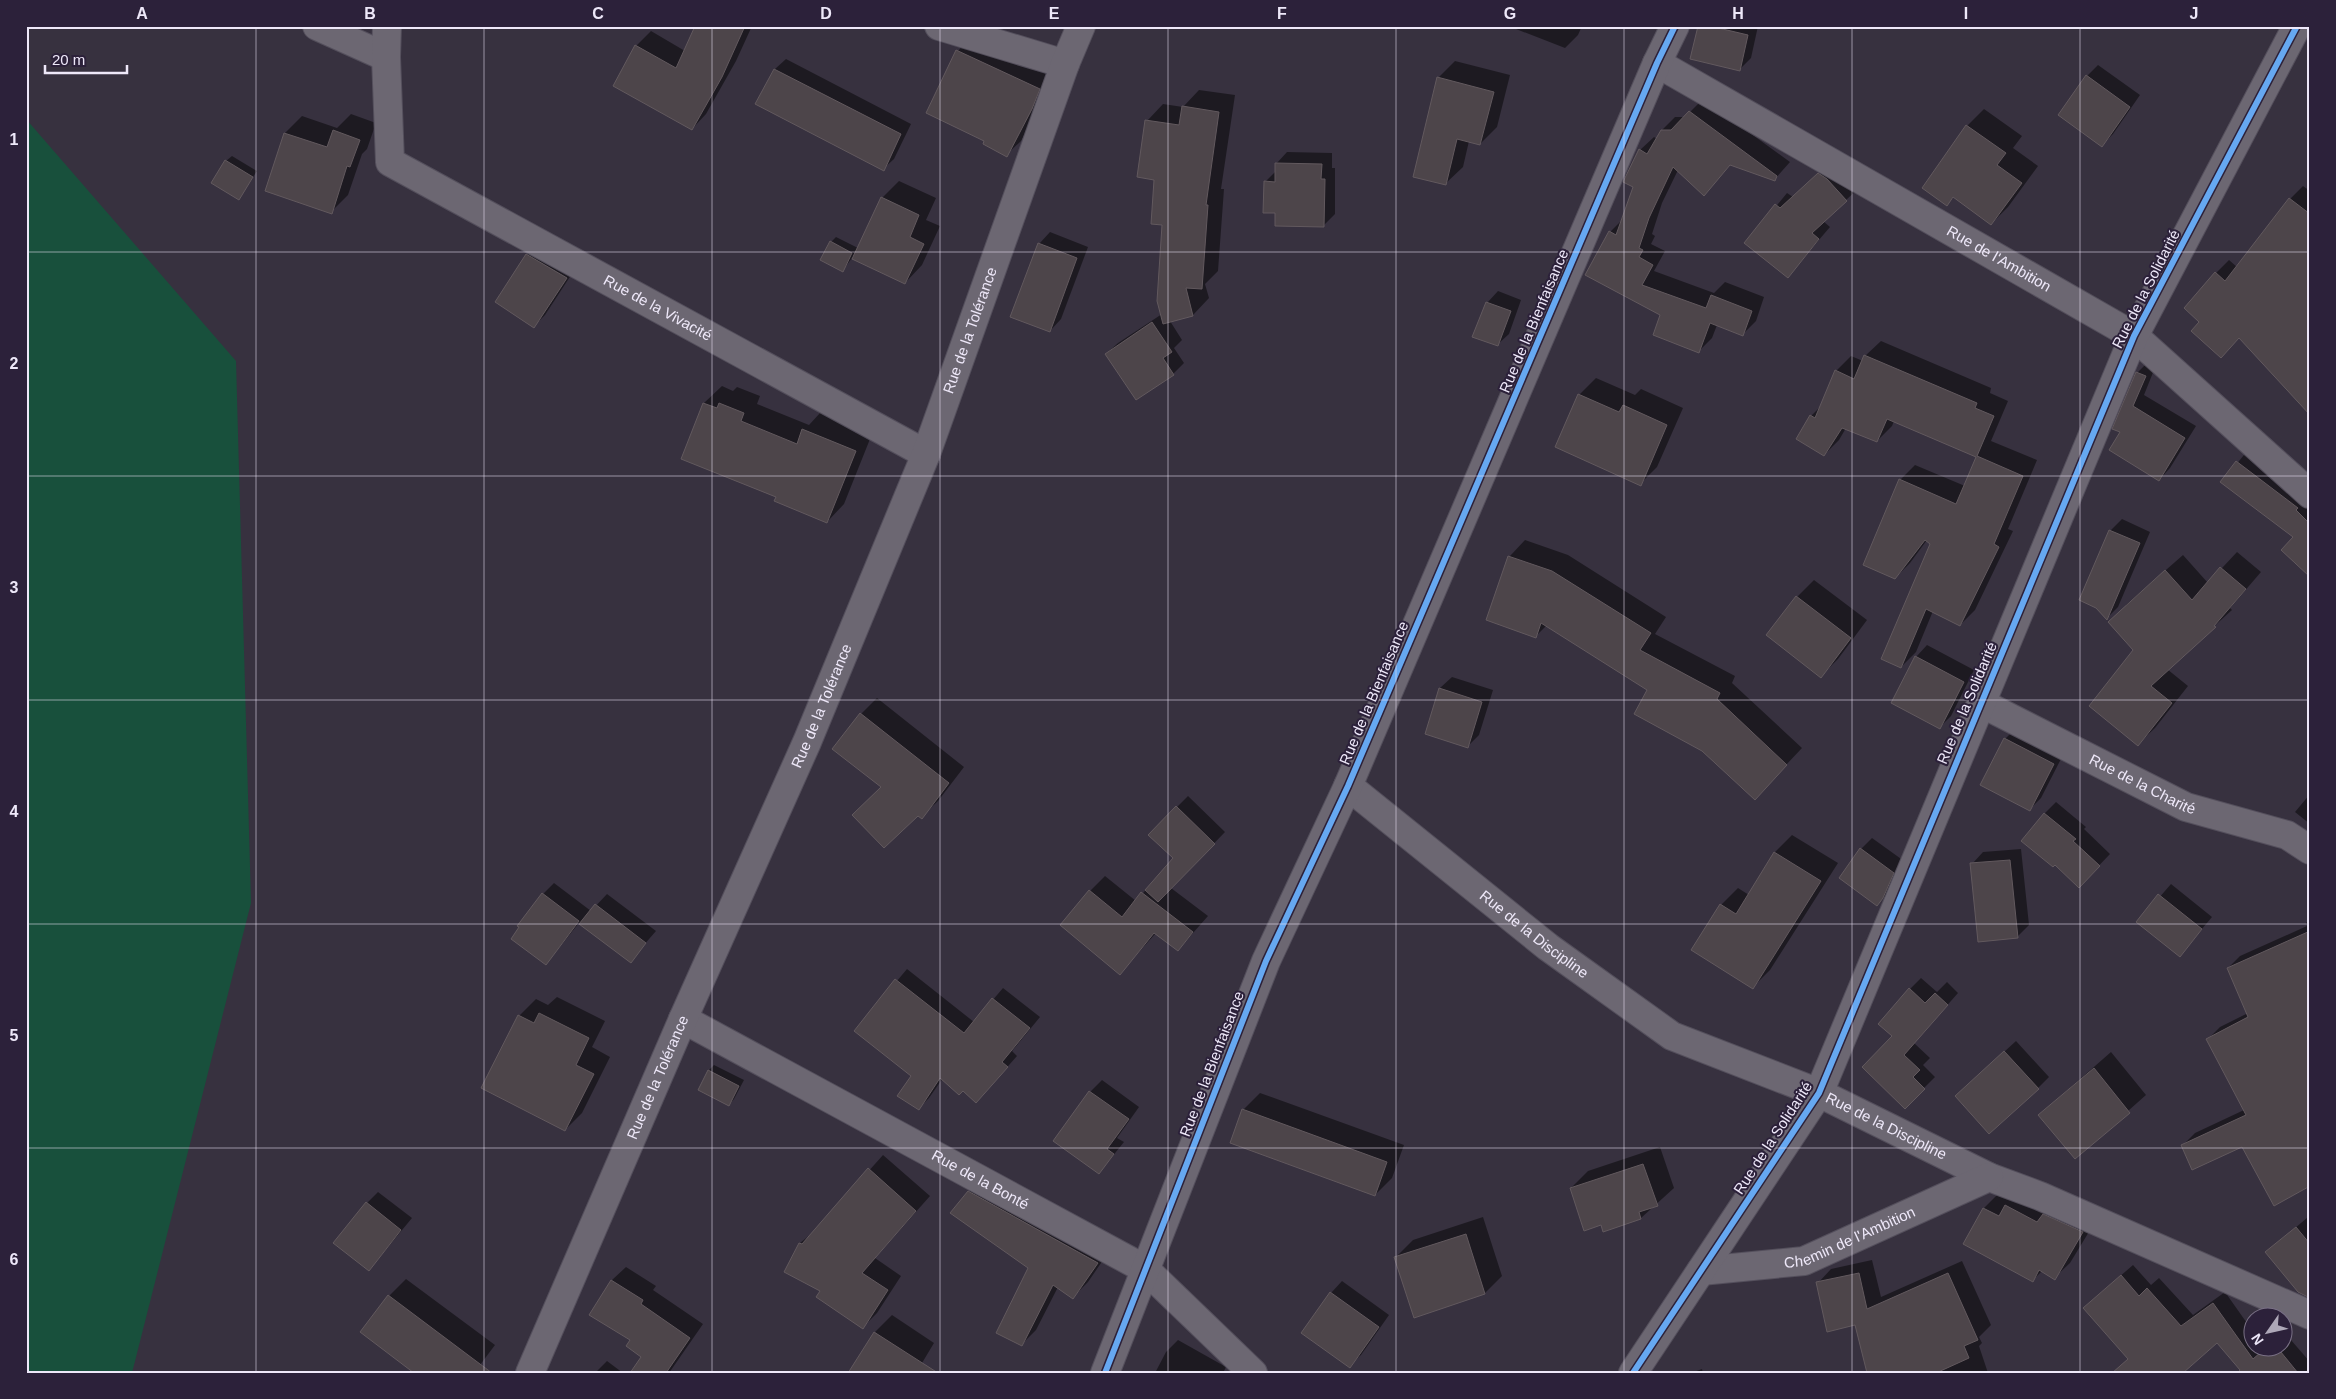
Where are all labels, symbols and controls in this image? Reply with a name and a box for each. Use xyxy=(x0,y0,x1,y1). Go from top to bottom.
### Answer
text: A xyxy=(136,5,148,22)
text: B xyxy=(364,5,376,22)
text: C xyxy=(592,5,604,22)
text: D xyxy=(820,5,832,22)
text: E xyxy=(1049,5,1060,22)
text: F xyxy=(1277,5,1287,22)
text: G xyxy=(1504,5,1516,22)
text: H xyxy=(1732,5,1744,22)
text: I xyxy=(1964,5,1968,22)
text: J xyxy=(2190,5,2198,22)
scale bar xyxy=(45,42,128,74)
text: 20 m xyxy=(52,51,85,68)
text: 1 xyxy=(10,131,19,148)
street label: Rue de l'Ambition xyxy=(1944,222,2054,295)
street label: Rue de la Solidarité xyxy=(2108,227,2183,351)
street label: Rue de la Bienfaisance xyxy=(1496,246,1572,395)
street label: Rue de la Tolérance xyxy=(939,265,1000,396)
street label: Rue de la Vivacité xyxy=(601,271,715,344)
text: 2 xyxy=(10,355,19,372)
text: 3 xyxy=(10,579,19,596)
street label: Rue de la Bienfaisance xyxy=(1336,618,1412,767)
street label: Rue de la Solidarité xyxy=(1933,639,2000,766)
street label: Rue de la Tolérance xyxy=(787,641,855,771)
street label: Rue de la Charité xyxy=(2087,750,2198,817)
text: 4 xyxy=(10,803,19,820)
street label: Rue de la Discipline xyxy=(1477,887,1592,981)
street label: Rue de la Bienfaisance xyxy=(1176,989,1247,1139)
street label: Rue de la Tolérance xyxy=(623,1013,692,1142)
text: 5 xyxy=(10,1027,19,1044)
street label: Rue de la Solidarité xyxy=(1730,1078,1815,1197)
street label: Rue de la Discipline xyxy=(1823,1089,1950,1163)
street label: Rue de la Bonté xyxy=(929,1146,1032,1213)
street label: Chemin de l'Ambition xyxy=(1783,1203,1918,1271)
text: 6 xyxy=(10,1251,19,1268)
north arrow xyxy=(2244,1306,2294,1356)
text: N xyxy=(2248,1331,2267,1348)

